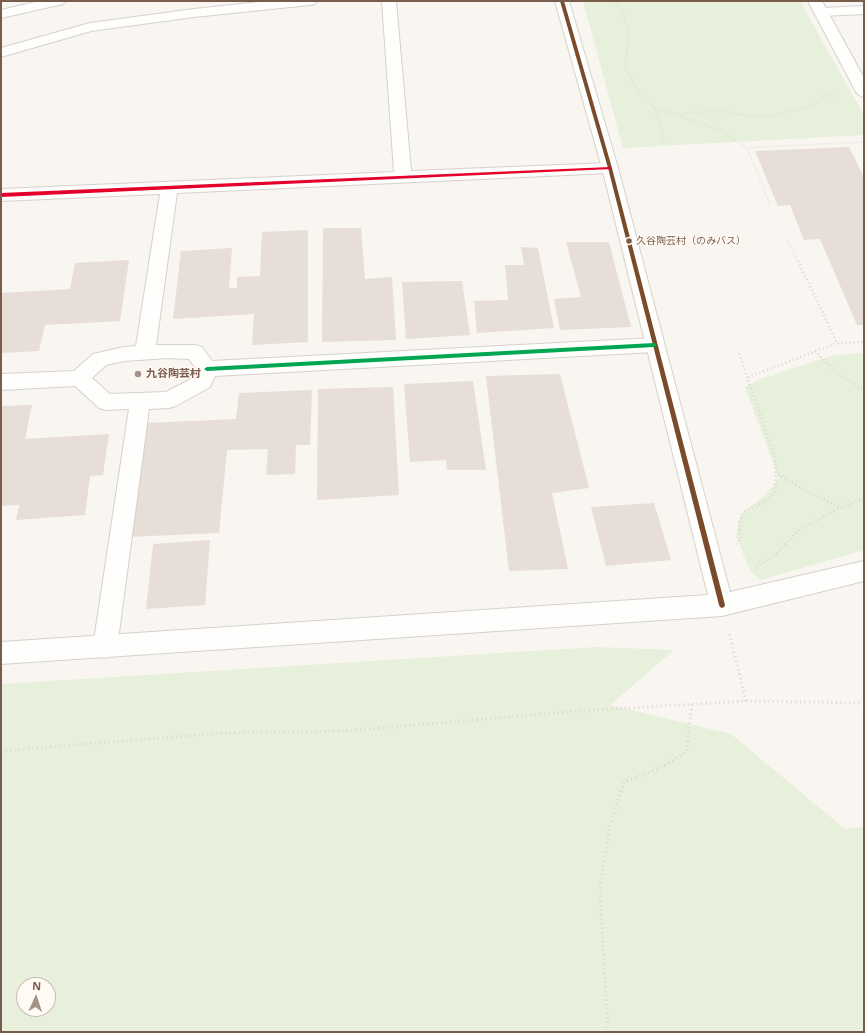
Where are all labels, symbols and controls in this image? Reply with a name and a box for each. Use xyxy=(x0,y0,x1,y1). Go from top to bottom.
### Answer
place label: 久谷陶芸村（のみバス） xyxy=(636,235,746,247)
marker: 久谷陶芸村（のみバス） xyxy=(624,236,634,246)
place label: 九谷陶芸村 xyxy=(146,367,201,381)
marker: 九谷陶芸村 xyxy=(133,369,143,379)
north arrow xyxy=(16,977,56,1017)
text: N xyxy=(32,978,41,993)

